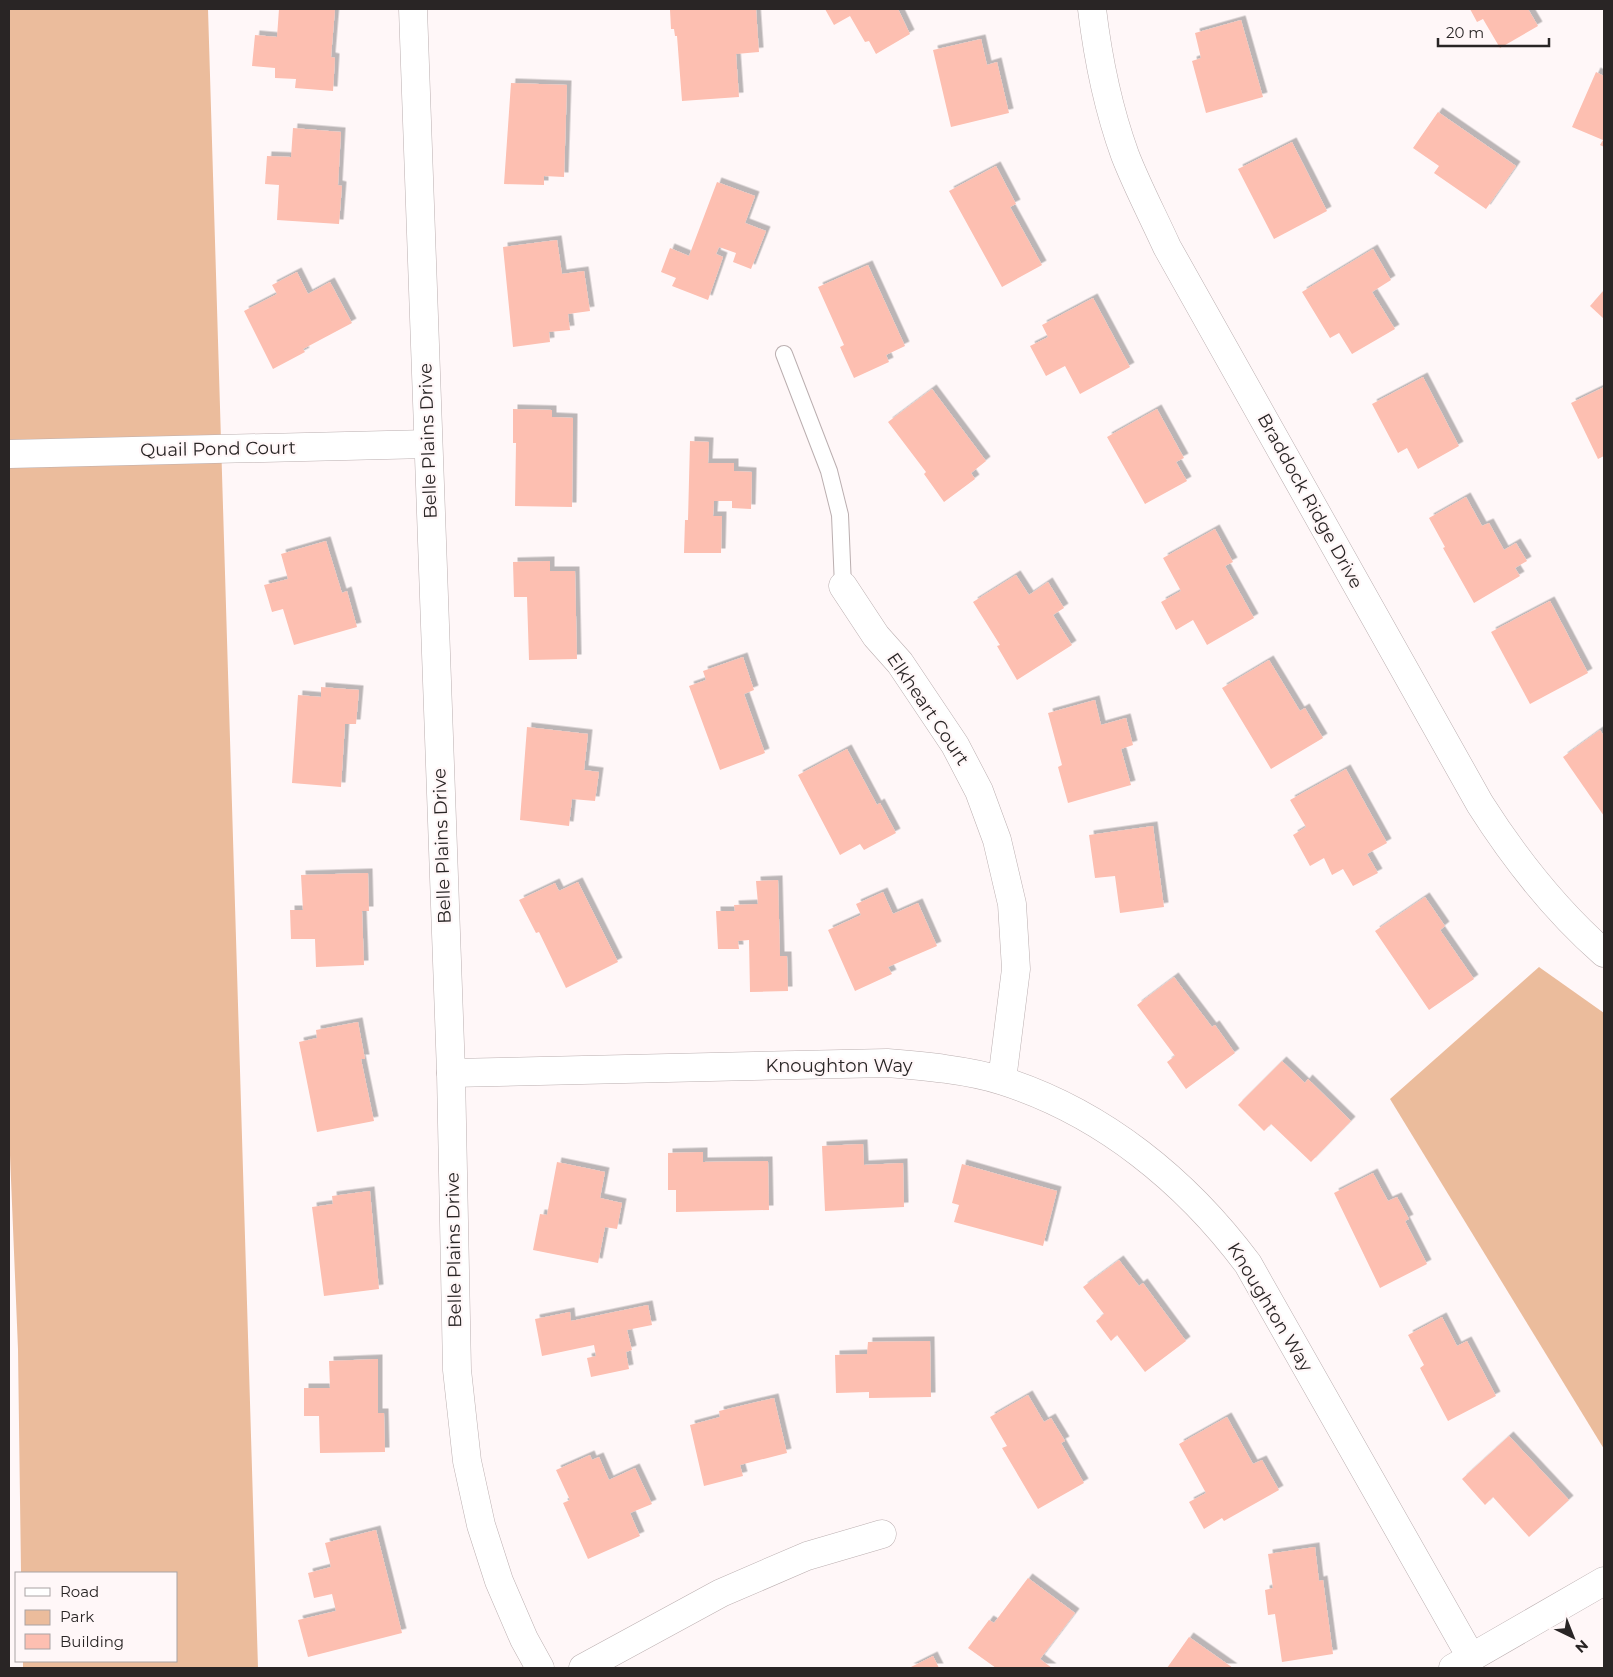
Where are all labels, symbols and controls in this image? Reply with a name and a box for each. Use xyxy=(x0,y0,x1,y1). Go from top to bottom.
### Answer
scale bar xyxy=(1438,15,1549,47)
text: 20 m xyxy=(1446,23,1484,42)
street label: Belle Plains Drive xyxy=(414,363,442,519)
street label: Braddock Ridge Drive xyxy=(1253,410,1367,593)
street label: Quail Pond Court xyxy=(140,437,296,461)
street label: Elkheart Court xyxy=(882,649,974,769)
street label: Belle Plains Drive xyxy=(428,768,456,924)
street label: Knoughton Way xyxy=(766,1055,913,1077)
street label: Belle Plains Drive xyxy=(442,1172,466,1328)
street label: Knoughton Way xyxy=(1223,1238,1317,1376)
legend xyxy=(15,1572,178,1662)
text: Road xyxy=(60,1582,99,1601)
text: Park xyxy=(60,1607,94,1626)
north arrow xyxy=(1548,1612,1598,1662)
text: Building xyxy=(60,1632,124,1651)
text: N xyxy=(1572,1636,1592,1657)

